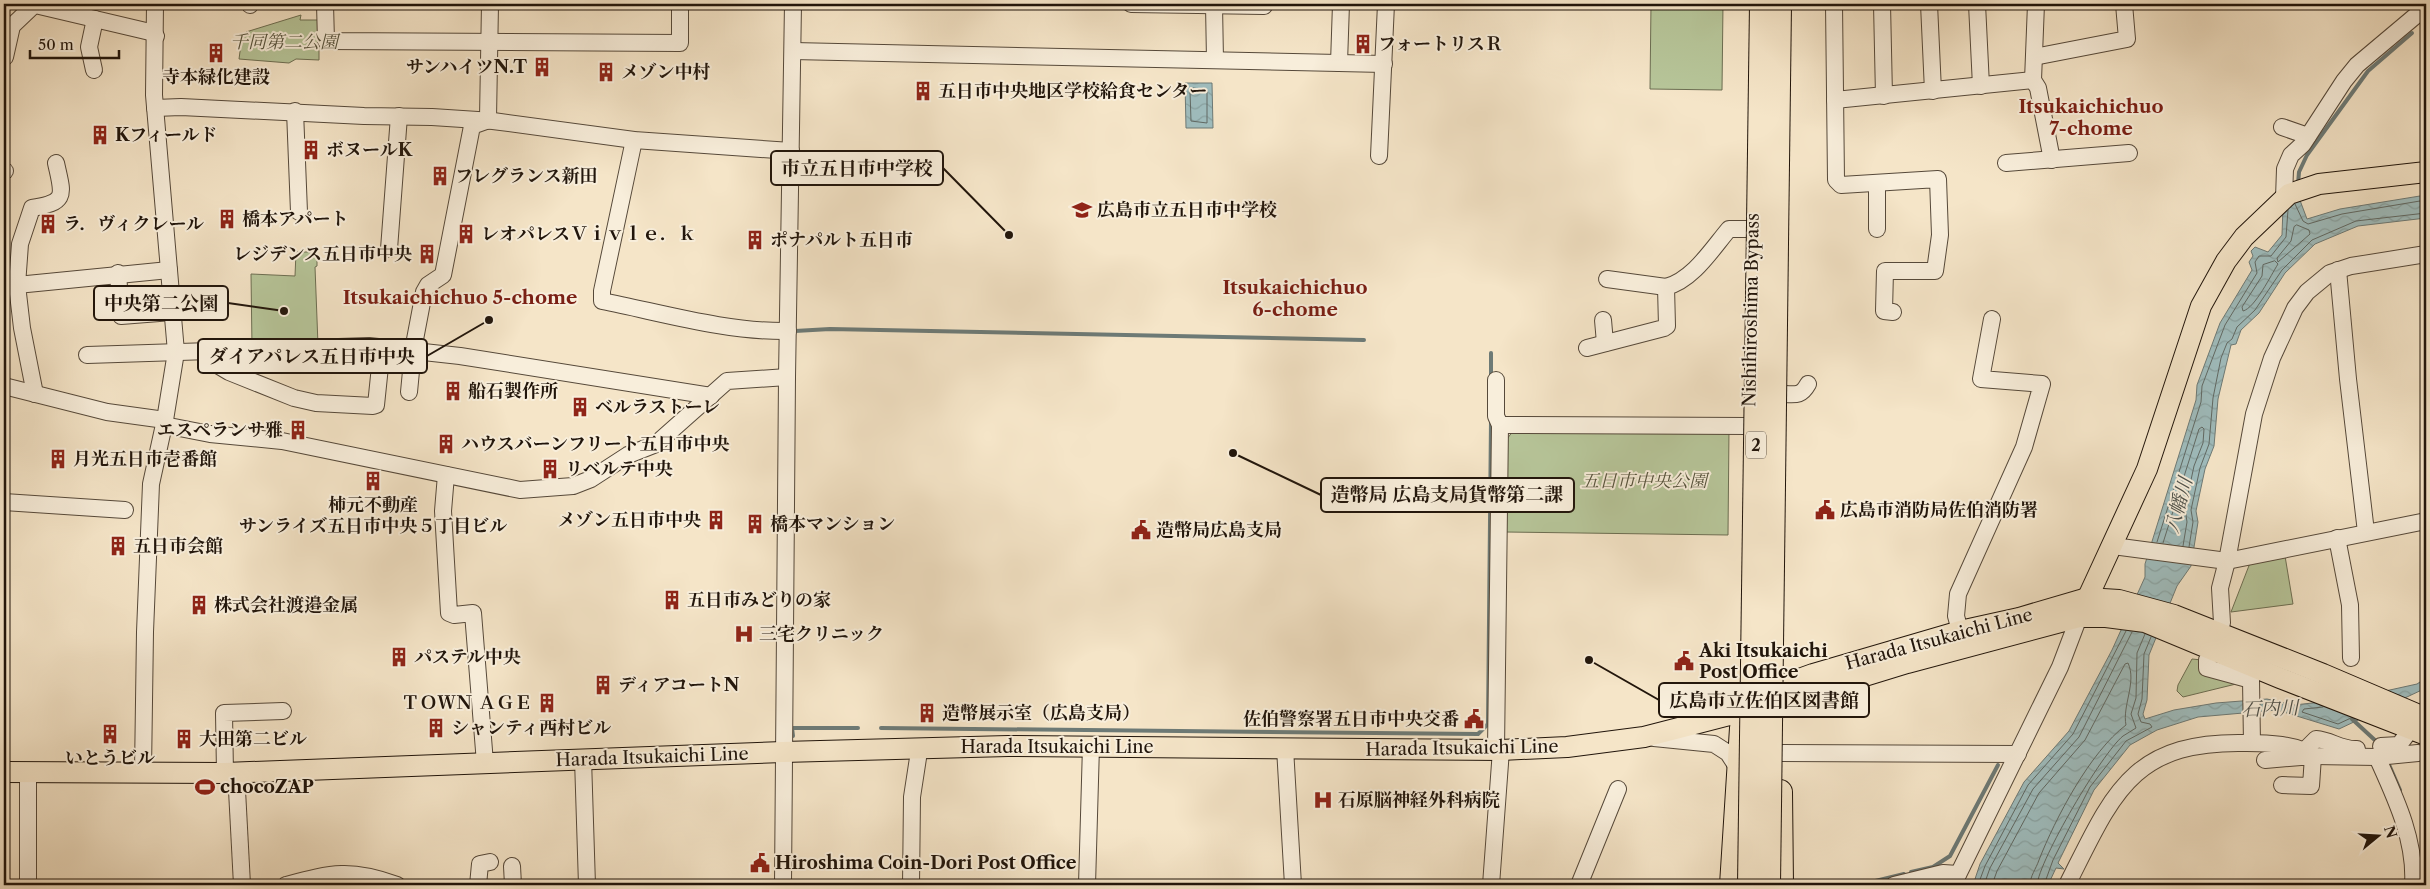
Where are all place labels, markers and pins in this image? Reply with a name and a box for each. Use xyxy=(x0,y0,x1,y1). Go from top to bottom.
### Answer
building icon: フォートリスＲ xyxy=(1352,33,1374,55)
place label: フォートリスＲ xyxy=(1378,33,1503,55)
building icon: 寺本緑化建設 xyxy=(205,42,227,64)
place label: サンハイツN.T xyxy=(406,56,527,78)
building icon: サンハイツN.T xyxy=(531,56,553,78)
building icon: メゾン中村 xyxy=(595,61,617,83)
place label: メゾン中村 xyxy=(621,61,710,83)
place label: 寺本緑化建設 xyxy=(162,66,270,88)
building icon: 五日市中央地区学校給食センター xyxy=(912,80,934,102)
place label: 五日市中央地区学校給食センター xyxy=(938,80,1207,102)
building icon: Kフィールド xyxy=(89,124,111,146)
place label: Kフィールド xyxy=(115,124,218,146)
building icon: ボヌールK xyxy=(300,139,322,161)
place label: ボヌールK xyxy=(326,139,413,161)
callout: 市立五日市中学校 xyxy=(771,151,943,185)
building icon: フレグランス新田 xyxy=(429,165,451,187)
place label: フレグランス新田 xyxy=(455,165,597,187)
school or university icon: 広島市立五日市中学校 xyxy=(1071,199,1093,221)
place label: 広島市立五日市中学校 xyxy=(1097,199,1277,221)
building icon: 橋本アパート xyxy=(216,208,238,230)
place label: 橋本アパート xyxy=(242,208,349,230)
building icon: ラ．ヴィクレール xyxy=(37,213,59,235)
place label: ラ．ヴィクレール xyxy=(63,213,204,235)
building icon: レオパレスＶｉｖｌｅ．ｋ xyxy=(455,223,477,245)
place label: レオパレスＶｉｖｌｅ．ｋ xyxy=(481,223,696,245)
building icon: ポナパルト五日市 xyxy=(744,229,766,251)
place label: ポナパルト五日市 xyxy=(770,229,913,251)
place label: レジデンス五日市中央 xyxy=(233,243,412,265)
building icon: レジデンス五日市中央 xyxy=(416,243,438,265)
callout: 中央第二公園 xyxy=(94,286,228,320)
callout: ダイアパレス五日市中央 xyxy=(198,339,427,373)
building icon: 船石製作所 xyxy=(442,380,464,402)
place label: 船石製作所 xyxy=(468,380,558,402)
building icon: ベルラストーレ xyxy=(569,396,591,418)
place label: ベルラストーレ xyxy=(595,396,720,418)
place label: エスペランサ雅 xyxy=(157,419,283,441)
building icon: エスペランサ雅 xyxy=(287,419,309,441)
building icon: ハウスバーンフリート五日市中央 xyxy=(435,433,457,455)
place label: ハウスバーンフリート五日市中央 xyxy=(461,433,729,455)
building icon: 月光五日市壱番館 xyxy=(47,448,69,470)
place label: 月光五日市壱番館 xyxy=(73,448,217,470)
building icon: リベルテ中央 xyxy=(539,458,561,480)
place label: リベルテ中央 xyxy=(565,458,673,480)
building icon: 柿元不動産 サンライズ五日市中央５丁目ビル xyxy=(362,470,384,492)
callout: 造幣局 広島支局貨幣第二課 xyxy=(1321,478,1574,512)
place label: 柿元不動産 サンライズ五日市中央５丁目ビル xyxy=(239,494,507,537)
public building icon: 広島市消防局佐伯消防署 xyxy=(1814,499,1836,521)
place label: 広島市消防局佐伯消防署 xyxy=(1840,499,2038,521)
place label: メゾン五日市中央 xyxy=(558,509,701,531)
building icon: メゾン五日市中央 xyxy=(705,509,727,531)
building icon: 橋本マンション xyxy=(744,513,766,535)
place label: 橋本マンション xyxy=(770,513,895,535)
public building icon: 造幣局広島支局 xyxy=(1130,519,1152,541)
place label: 造幣局広島支局 xyxy=(1156,519,1282,541)
building icon: 五日市会館 xyxy=(107,535,129,557)
place label: 五日市会館 xyxy=(133,535,223,557)
building icon: 五日市みどりの家 xyxy=(661,589,683,611)
place label: 五日市みどりの家 xyxy=(687,589,831,611)
building icon: 株式会社渡邉金属 xyxy=(188,594,210,616)
place label: 株式会社渡邉金属 xyxy=(214,594,358,616)
hospital icon: 三宅クリニック xyxy=(733,623,755,645)
place label: 三宅クリニック xyxy=(759,623,884,645)
place label: Aki Itsukaichi Post Office xyxy=(1698,640,1828,683)
building icon: パステル中央 xyxy=(388,646,410,668)
place label: パステル中央 xyxy=(414,646,521,668)
public building icon: Aki Itsukaichi Post Office xyxy=(1673,650,1695,672)
building icon: ディアコートN xyxy=(592,674,614,696)
place label: ディアコートN xyxy=(618,674,740,696)
callout: 広島市立佐伯区図書館 xyxy=(1659,683,1869,717)
place label: ＴＯＷＮ ＡＧＥ xyxy=(401,692,532,714)
building icon: ＴＯＷＮ ＡＧＥ xyxy=(536,692,558,714)
building icon: 造幣展示室（広島支局） xyxy=(916,702,938,724)
place label: 造幣展示室（広島支局） xyxy=(942,702,1140,724)
place label: 佐伯警察署五日市中央交番 xyxy=(1243,708,1459,730)
public building icon: 佐伯警察署五日市中央交番 xyxy=(1463,708,1485,730)
building icon: シャンティ西村ビル xyxy=(425,717,447,739)
place label: シャンティ西村ビル xyxy=(451,717,611,739)
building icon: いとうビル xyxy=(99,723,121,745)
building icon: 大田第二ビル xyxy=(173,728,195,750)
place label: 大田第二ビル xyxy=(199,728,307,750)
place label: いとうビル xyxy=(65,747,155,769)
sports icon: chocoZAP xyxy=(194,776,216,798)
place label: chocoZAP xyxy=(220,776,314,798)
hospital icon: 石原脳神経外科病院 xyxy=(1312,789,1334,811)
place label: 石原脳神経外科病院 xyxy=(1338,789,1500,811)
public building icon: Hiroshima Coin-Dori Post Office xyxy=(749,852,771,874)
place label: Hiroshima Coin-Dori Post Office xyxy=(775,852,1077,874)

